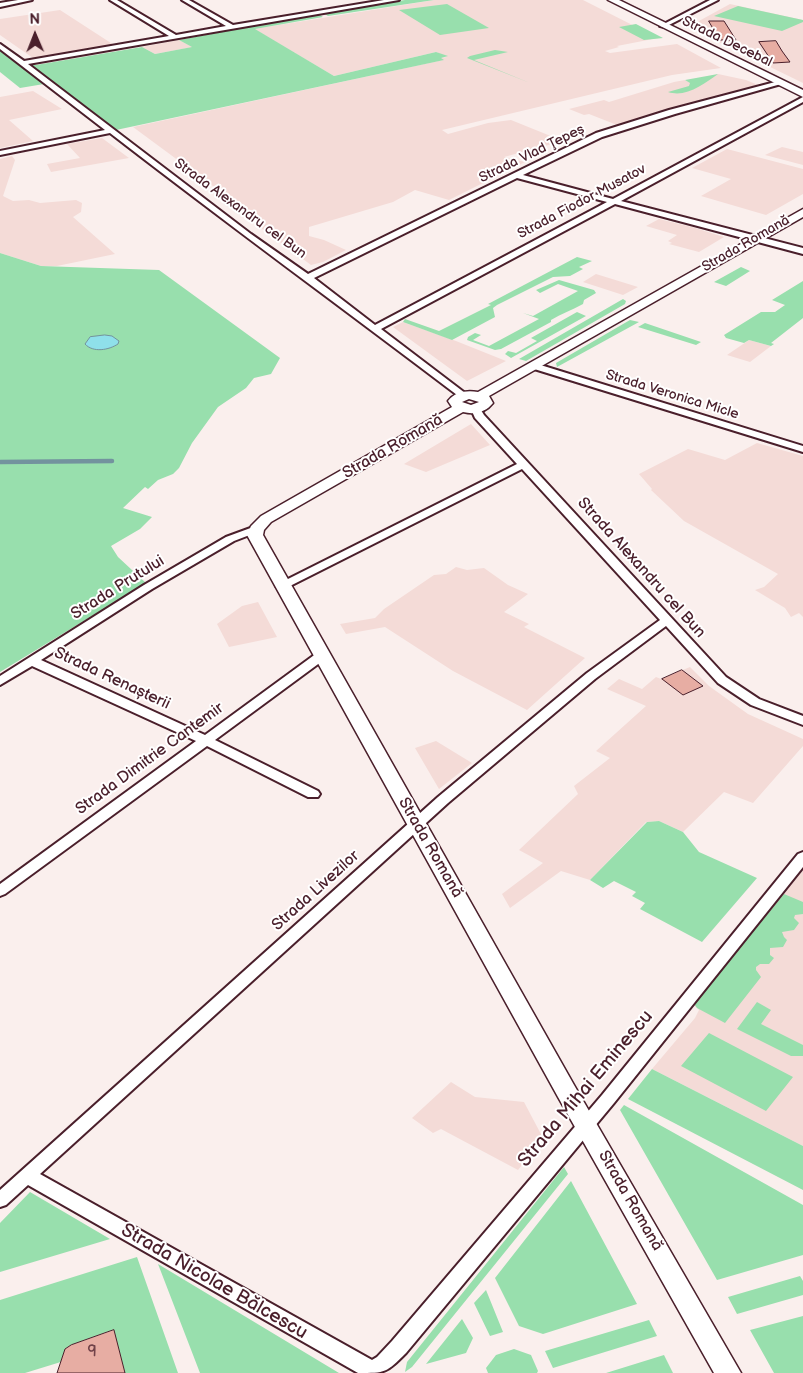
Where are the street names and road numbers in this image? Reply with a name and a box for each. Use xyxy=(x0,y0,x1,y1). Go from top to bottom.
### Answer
street label: Strada Decebal xyxy=(679,13,775,71)
street label: Strada Vlad Ţepeș xyxy=(477,121,587,187)
street label: Strada Alexandru cel Bun xyxy=(171,155,309,263)
street label: Strada Fiodor Musatov xyxy=(515,161,649,243)
street label: Strada Romană xyxy=(699,212,793,276)
street label: Strada Veronica Micle xyxy=(603,367,741,423)
street label: Strada Romană xyxy=(339,411,447,483)
street label: Strada Alexandru cel Bun xyxy=(573,494,709,642)
street label: Strada Prutului xyxy=(68,552,168,624)
street label: Strada Renașterii xyxy=(51,644,173,714)
street label: Strada Dimitrie Cantemir xyxy=(72,699,228,819)
street label: Strada Romană xyxy=(394,794,466,902)
street label: Strada Livezilor xyxy=(268,847,364,935)
street label: Strada Mihai Eminescu xyxy=(514,1006,658,1172)
street label: Strada Romană xyxy=(594,1147,666,1255)
street label: Strada Nicolae Bălcescu xyxy=(117,1219,311,1345)

